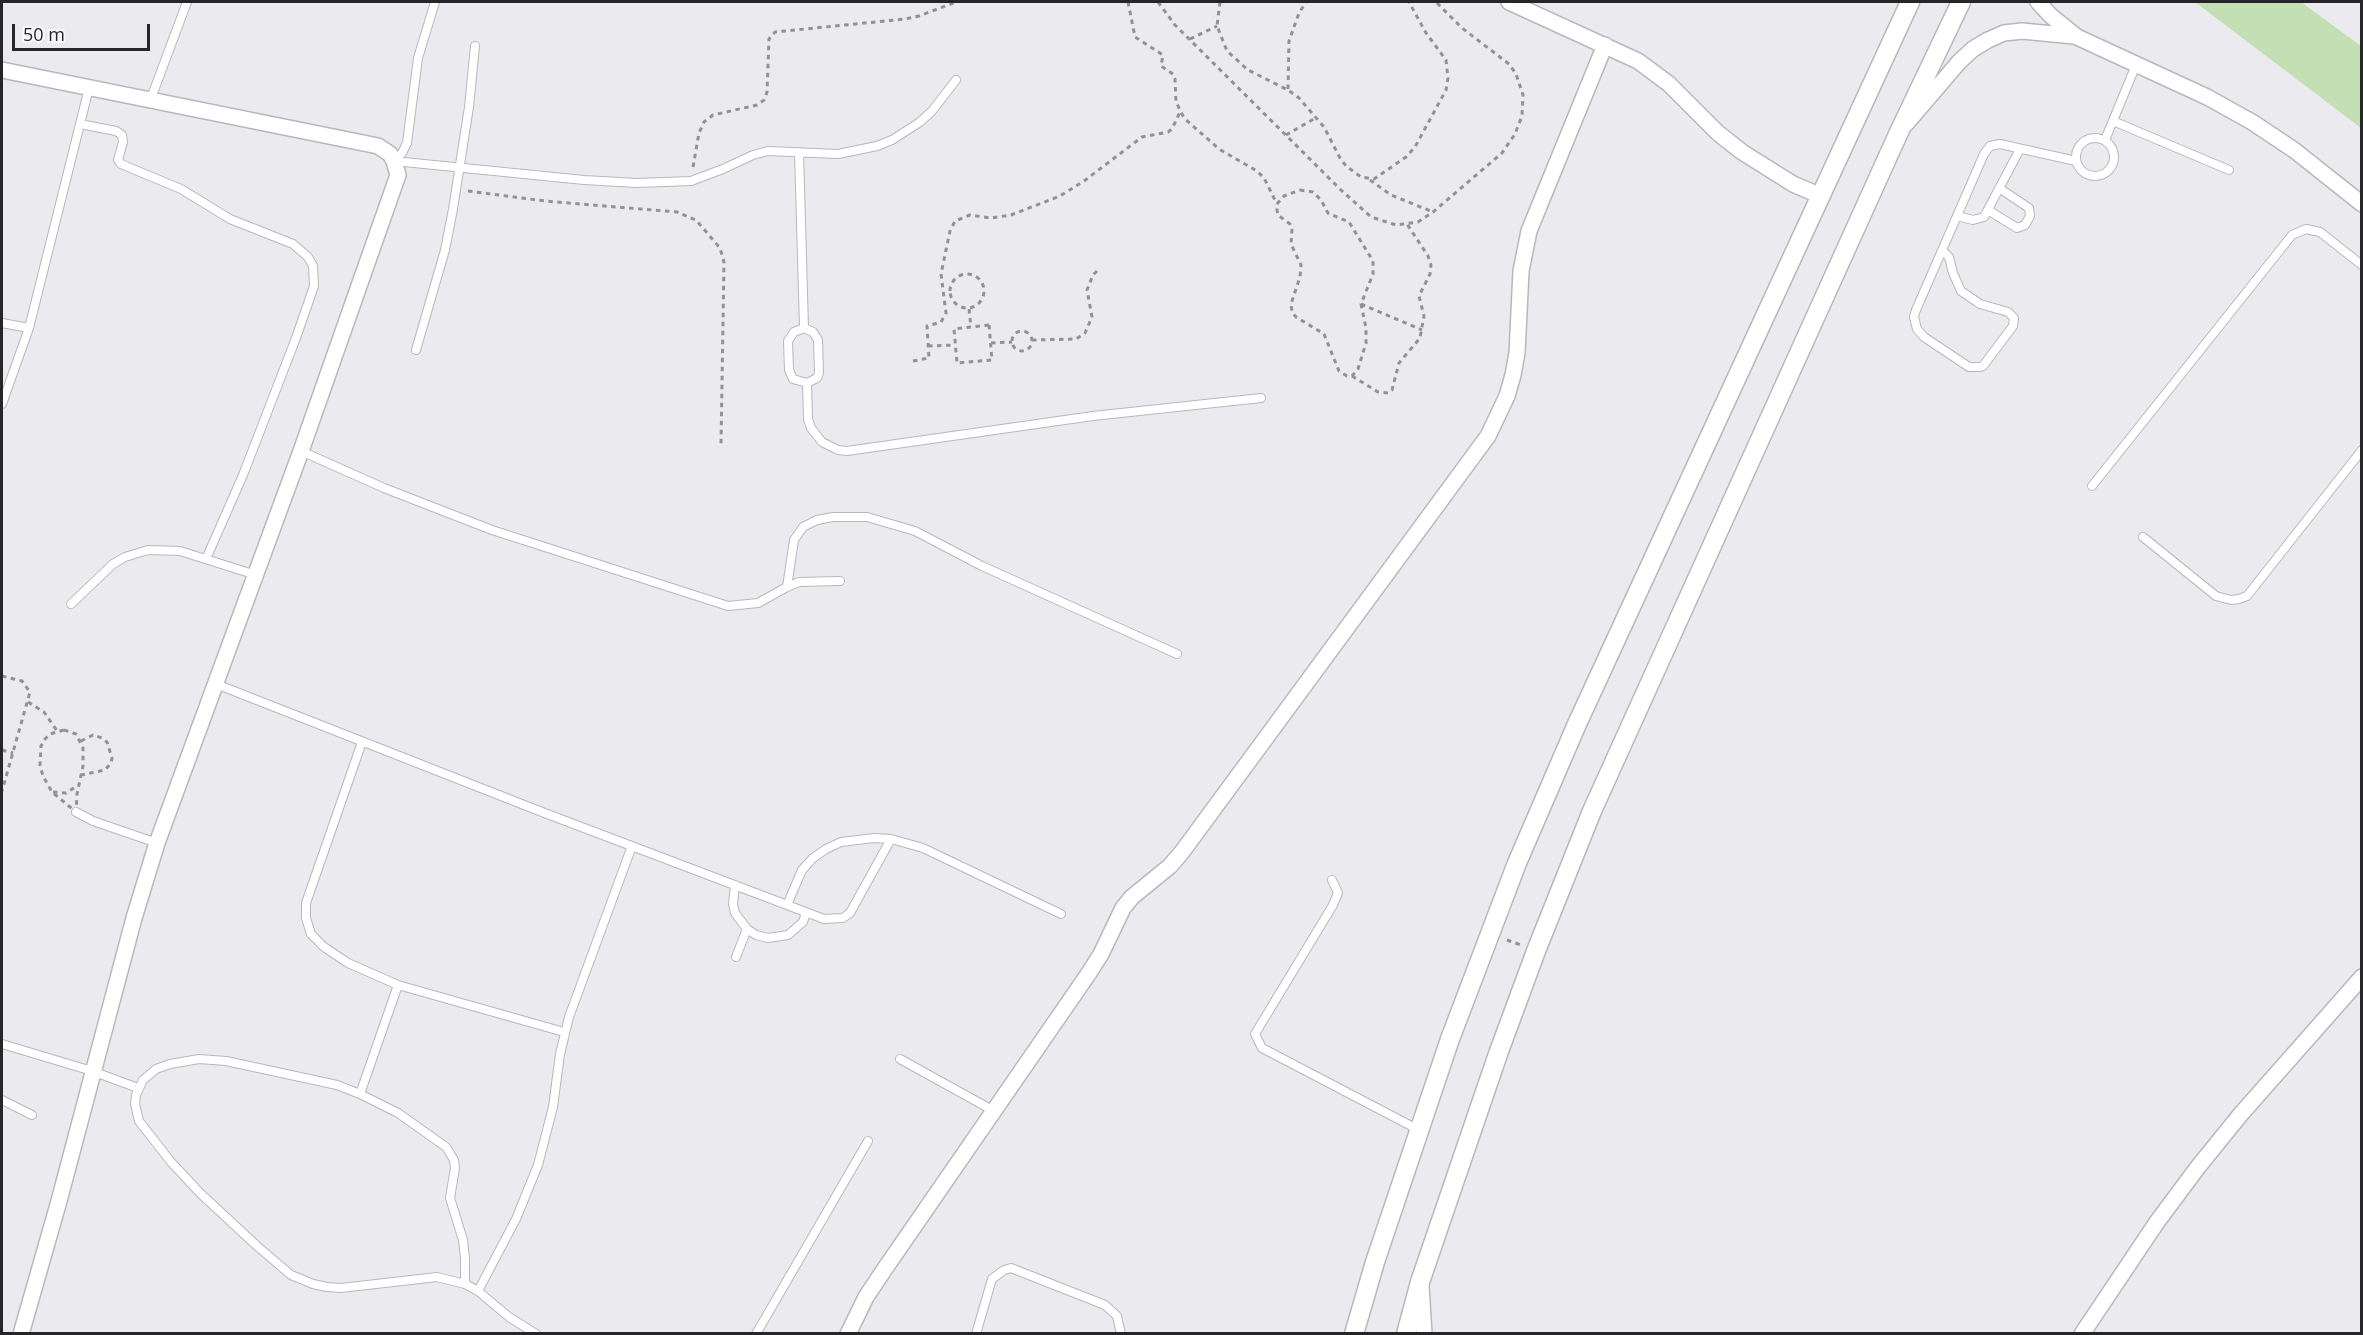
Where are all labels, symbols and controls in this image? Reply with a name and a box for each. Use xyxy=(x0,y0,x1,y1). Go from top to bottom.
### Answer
scale bar xyxy=(15,12,153,50)
text: 50 m xyxy=(23,22,65,46)

